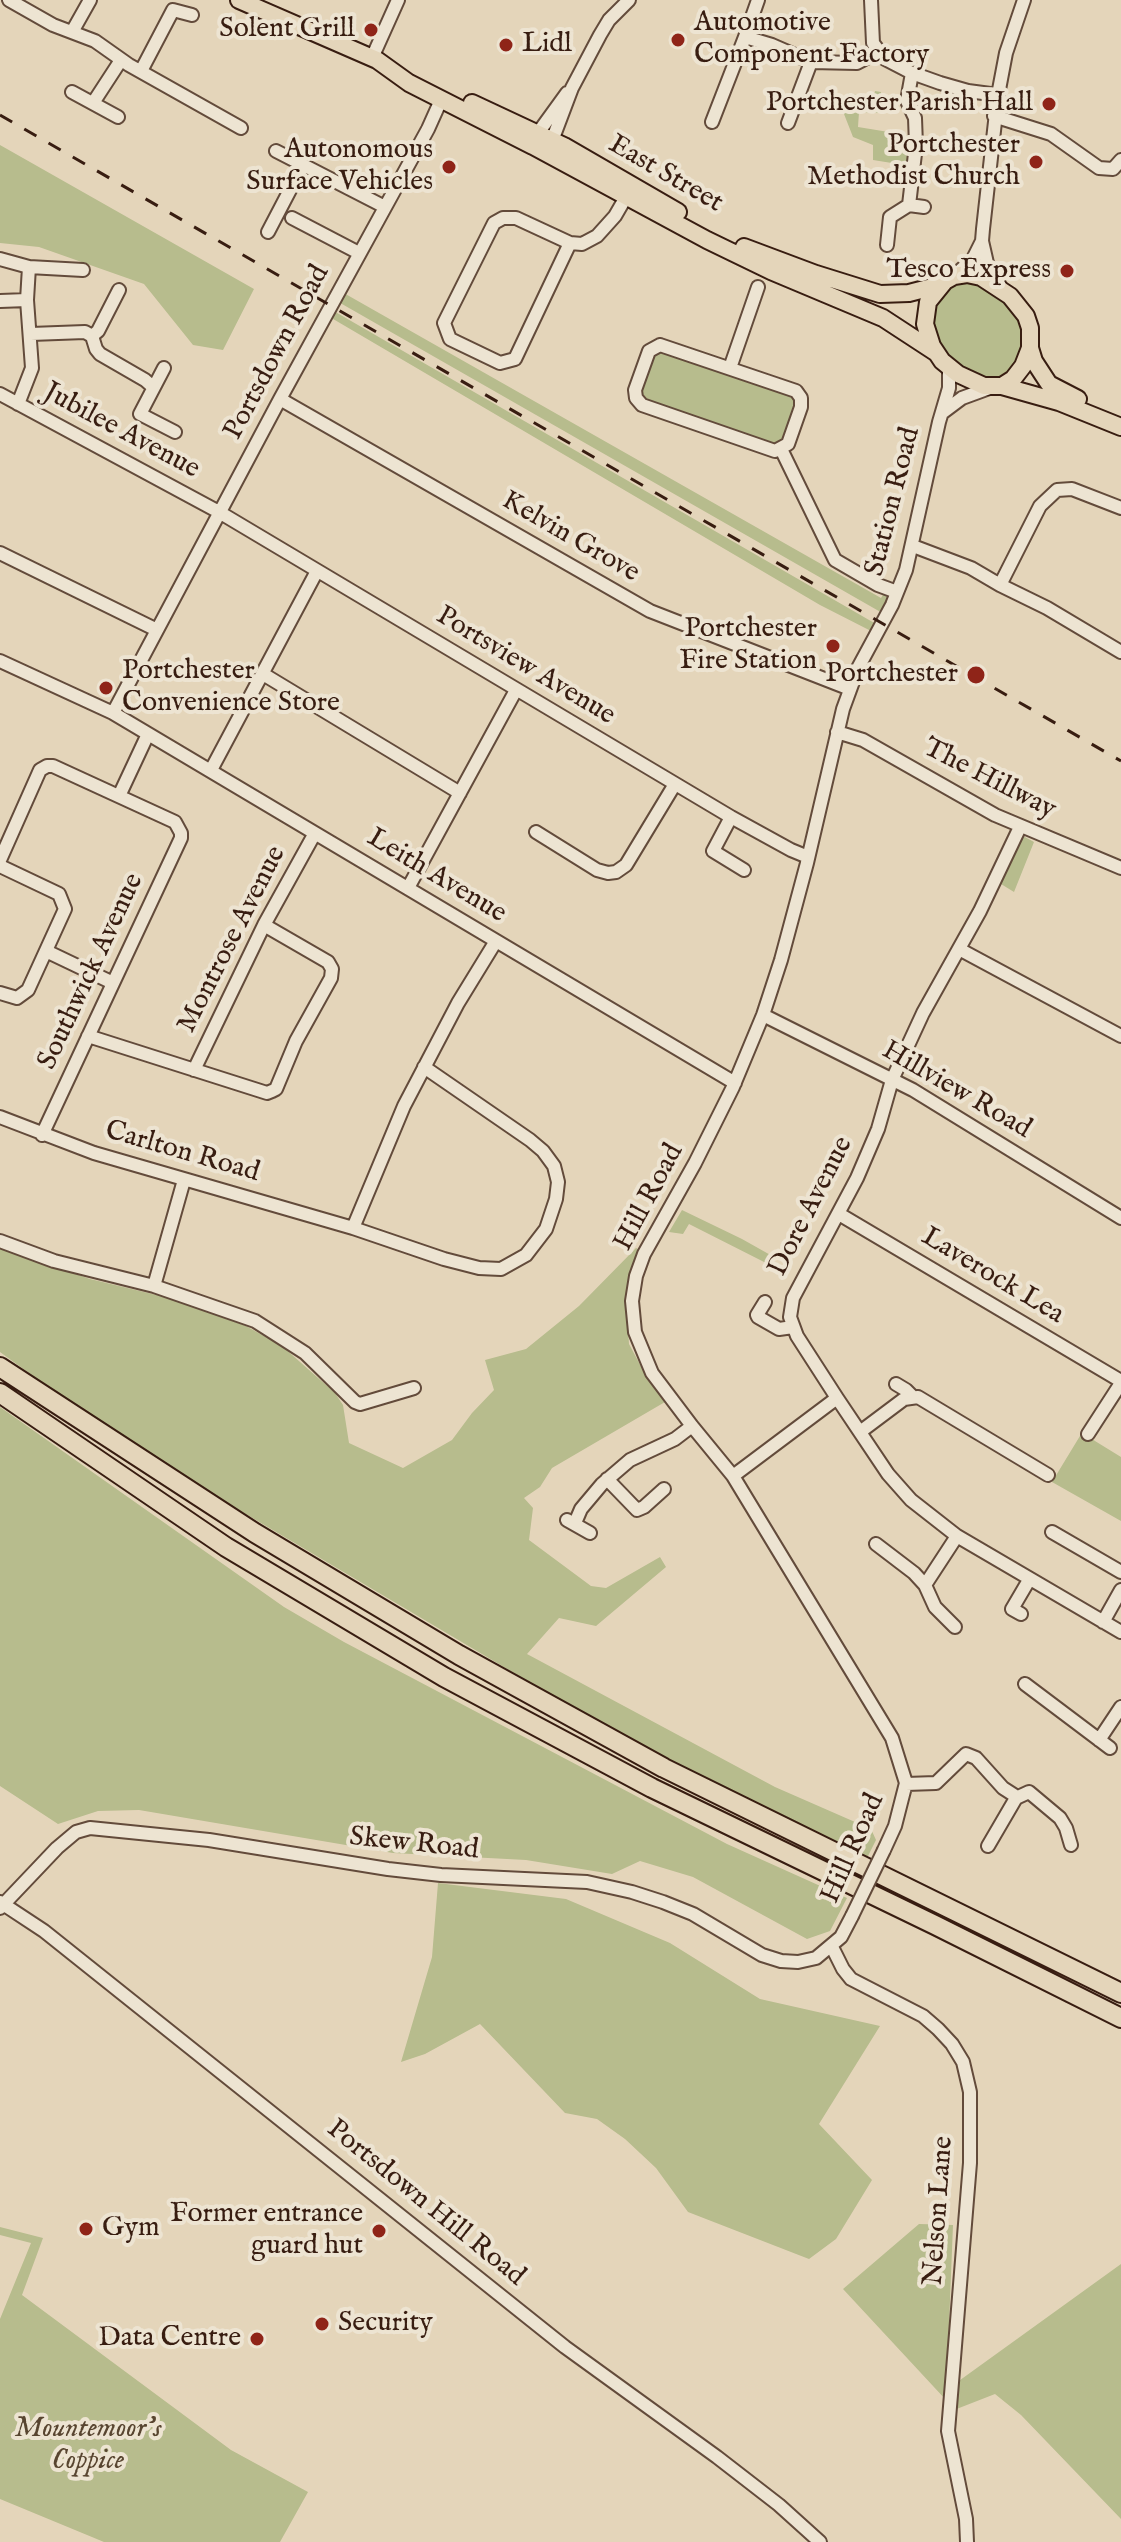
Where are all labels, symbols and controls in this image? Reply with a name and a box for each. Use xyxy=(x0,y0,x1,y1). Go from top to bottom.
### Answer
place label: Automotive Component Factory xyxy=(694,7,929,73)
place label: Solent Grill xyxy=(219,13,355,47)
marker: Solent Grill xyxy=(362,21,380,39)
place label: Lidl xyxy=(522,28,572,62)
marker: Automotive Component Factory xyxy=(669,31,687,49)
marker: Lidl xyxy=(497,36,515,54)
place label: Portchester Parish Hall xyxy=(766,87,1033,121)
marker: Portchester Parish Hall xyxy=(1040,95,1058,113)
street label: East Street xyxy=(602,129,728,221)
place label: Portchester Methodist Church xyxy=(807,129,1020,195)
place label: Autonomous Surface Vehicles xyxy=(246,134,433,200)
marker: Portchester Methodist Church xyxy=(1027,153,1045,171)
marker: Autonomous Surface Vehicles xyxy=(440,158,458,176)
place label: Tesco Express xyxy=(886,254,1051,288)
street label: Portsdown Road xyxy=(218,260,338,446)
marker: Tesco Express xyxy=(1058,262,1076,280)
street label: Jubilee Avenue xyxy=(37,377,205,487)
street label: Station Road xyxy=(859,424,929,580)
street label: Kelvin Grove xyxy=(495,485,645,591)
street label: Portsview Avenue xyxy=(429,600,621,734)
place label: Portchester Fire Station xyxy=(680,613,817,679)
marker: Portchester Fire Station xyxy=(824,637,842,655)
place label: Portchester Convenience Store xyxy=(122,655,340,721)
place label: Portchester xyxy=(825,658,958,692)
marker: Portchester xyxy=(965,664,987,686)
marker: Portchester Convenience Store xyxy=(97,679,115,697)
street label: The Hillway xyxy=(917,732,1061,828)
street label: Leith Avenue xyxy=(360,822,512,932)
street label: Montrose Avenue xyxy=(171,841,295,1039)
street label: Southwick Avenue xyxy=(32,869,152,1075)
street label: Hillview Road xyxy=(875,1035,1037,1147)
street label: Carlton Road xyxy=(101,1115,263,1191)
street label: Dore Avenue xyxy=(762,1132,862,1282)
street label: Hill Road xyxy=(608,1139,692,1257)
street label: Laverock Lea xyxy=(915,1221,1069,1333)
street label: Hill Road xyxy=(815,1789,893,1909)
street label: Skew Road xyxy=(348,1822,480,1868)
street label: Portsdown Hill Road xyxy=(319,2114,531,2294)
street label: Nelson Lane xyxy=(918,2135,962,2287)
place label: Former entrance guard hut xyxy=(170,2198,363,2264)
place label: Gym xyxy=(102,2212,160,2246)
marker: Gym xyxy=(77,2220,95,2238)
marker: Former entrance guard hut xyxy=(370,2222,388,2240)
place label: Security xyxy=(338,2307,433,2341)
marker: Security xyxy=(313,2315,331,2333)
place label: Data Centre xyxy=(98,2322,241,2356)
marker: Data Centre xyxy=(248,2330,266,2348)
park label: Mountemoor's Coppice xyxy=(15,2413,161,2479)

